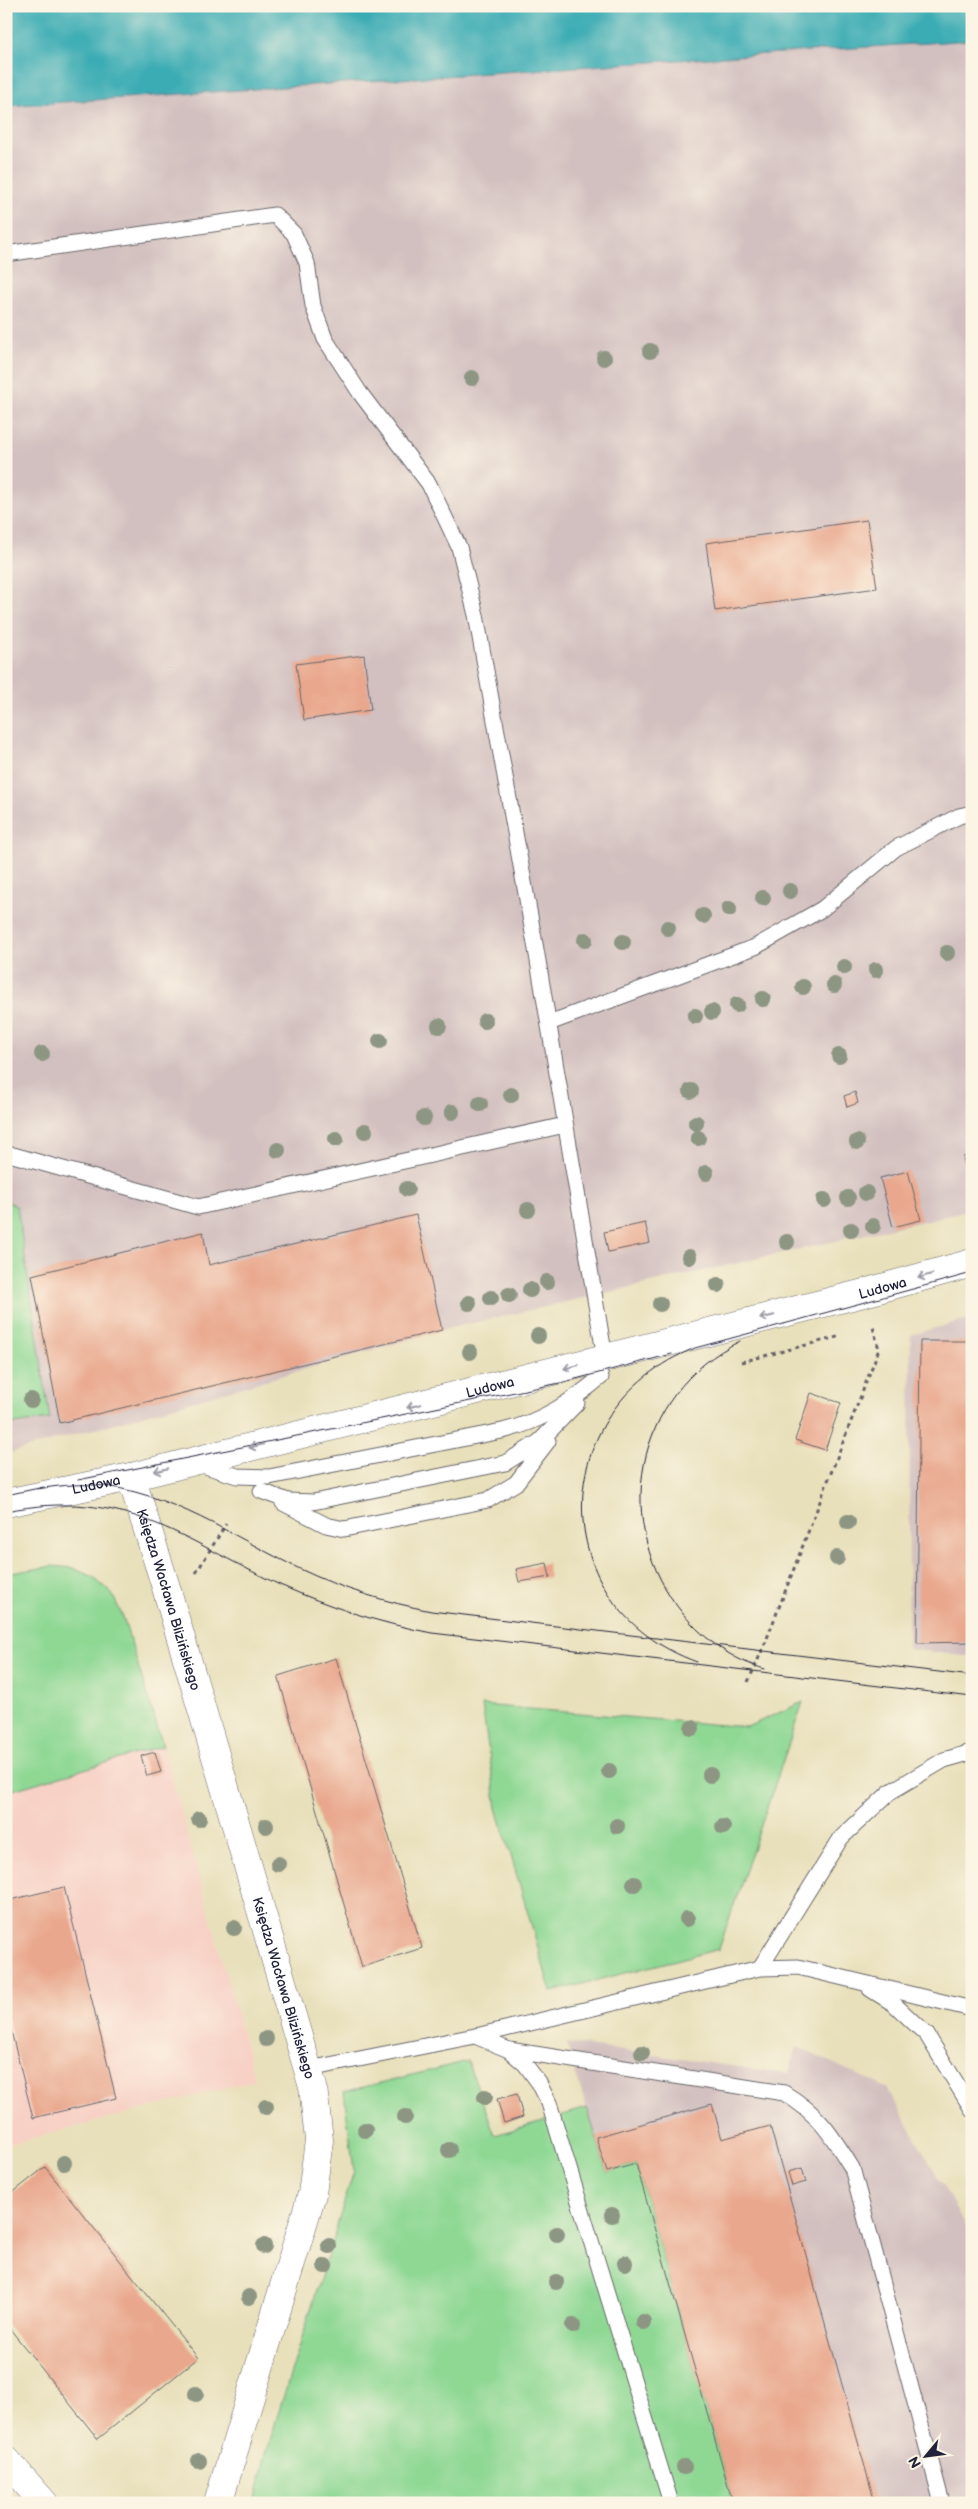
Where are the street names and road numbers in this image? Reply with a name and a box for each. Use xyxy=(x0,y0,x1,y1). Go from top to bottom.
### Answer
street label: Ludowa xyxy=(857,1273,909,1303)
street label: Ludowa xyxy=(464,1373,516,1401)
street label: Ludowa xyxy=(70,1471,122,1498)
street label: Księdza Wacława Blizińskiego xyxy=(133,1507,204,1692)
street label: Księdza Wacława Blizińskiego xyxy=(249,1895,319,2081)

